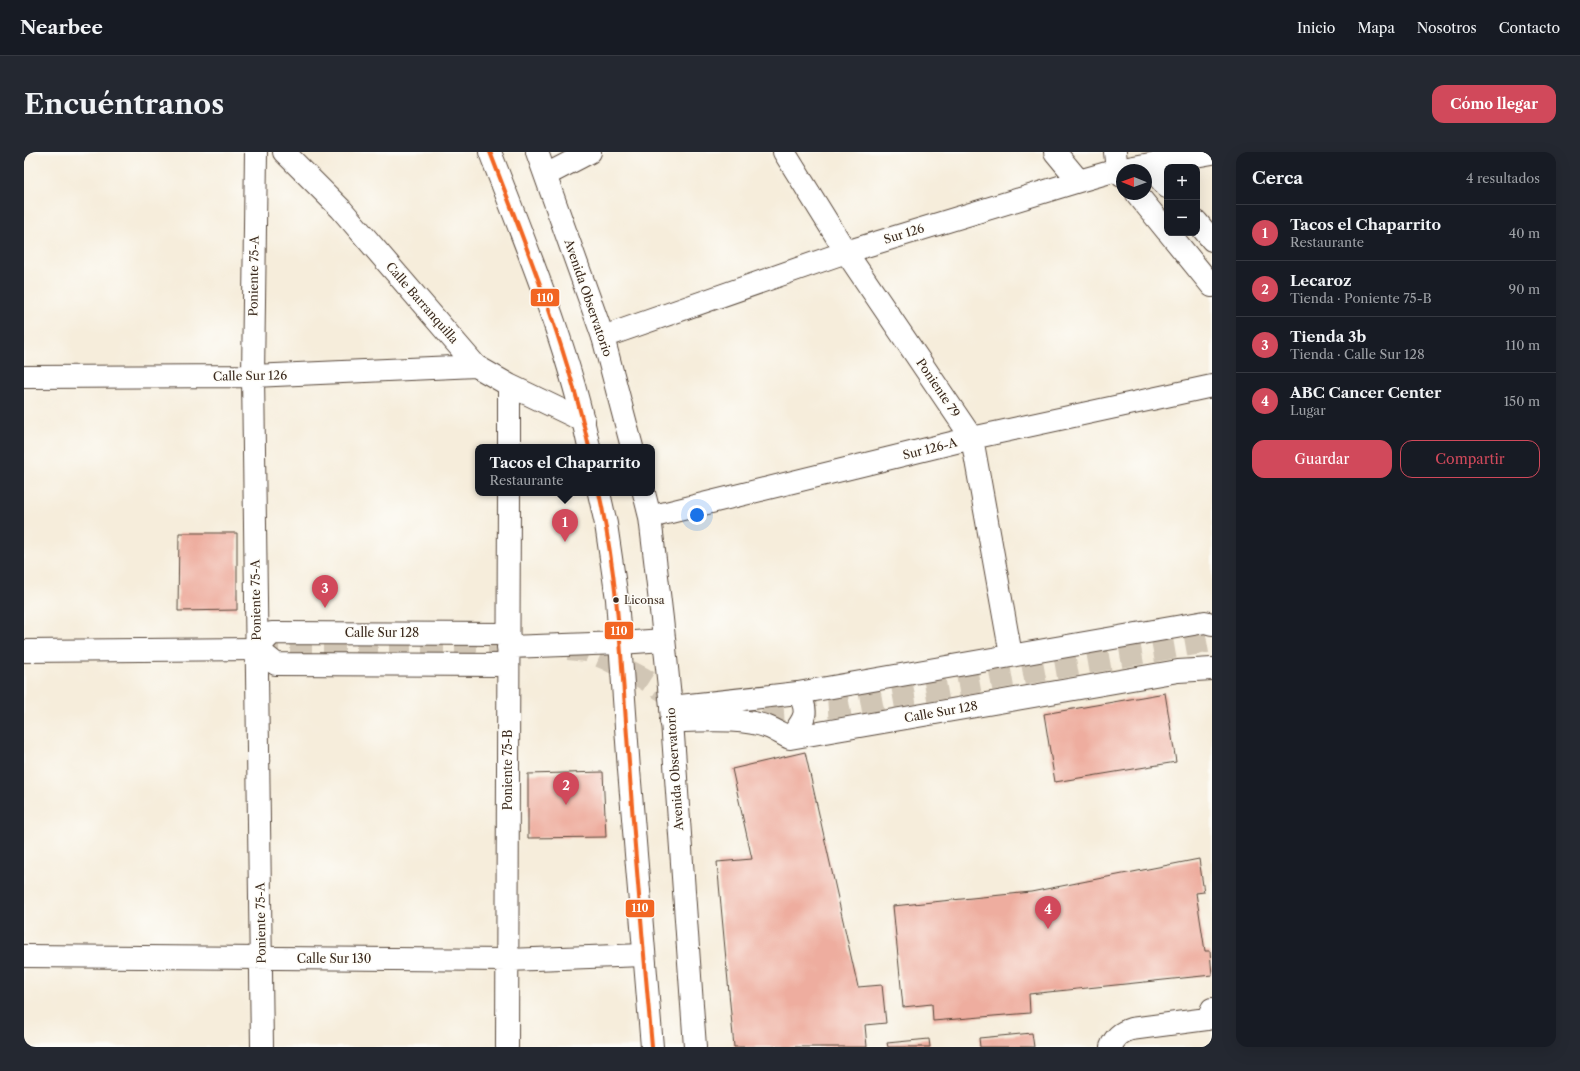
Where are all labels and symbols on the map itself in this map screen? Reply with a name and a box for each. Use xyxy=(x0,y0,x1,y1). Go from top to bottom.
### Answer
north arrow xyxy=(1116,164,1152,200)
street label: Sur 126 xyxy=(882,220,926,247)
street label: Poniente 75-A xyxy=(245,234,262,317)
street label: Avenida Observatorio xyxy=(561,236,616,359)
street label: Calle Barranquilla xyxy=(383,259,462,347)
line badge: 110 xyxy=(530,288,560,307)
text: 110 xyxy=(537,291,553,305)
street label: Poniente 79 xyxy=(913,356,964,420)
street label: Calle Sur 126 xyxy=(213,367,287,384)
street label: Sur 126-A xyxy=(901,434,960,463)
your location xyxy=(687,505,707,525)
pin: 1 xyxy=(552,509,578,542)
street label: Poniente 75-A xyxy=(247,558,264,641)
pin: 3 xyxy=(312,575,338,608)
place label: Liconsa xyxy=(624,593,665,607)
marker: Liconsa xyxy=(611,595,621,605)
line badge: 110 xyxy=(604,621,634,640)
text: 110 xyxy=(611,624,627,638)
street label: Calle Sur 128 xyxy=(345,625,419,640)
street label: Calle Sur 128 xyxy=(903,698,979,725)
street label: Avenida Observatorio xyxy=(663,707,686,832)
street label: Poniente 75-B xyxy=(500,730,515,810)
pin: 2 xyxy=(553,772,579,805)
street label: Poniente 75-A xyxy=(252,881,269,964)
pin: 4 xyxy=(1035,896,1061,929)
line badge: 110 xyxy=(625,899,655,918)
text: 110 xyxy=(632,901,648,915)
street label: Calle Sur 130 xyxy=(297,951,371,966)

